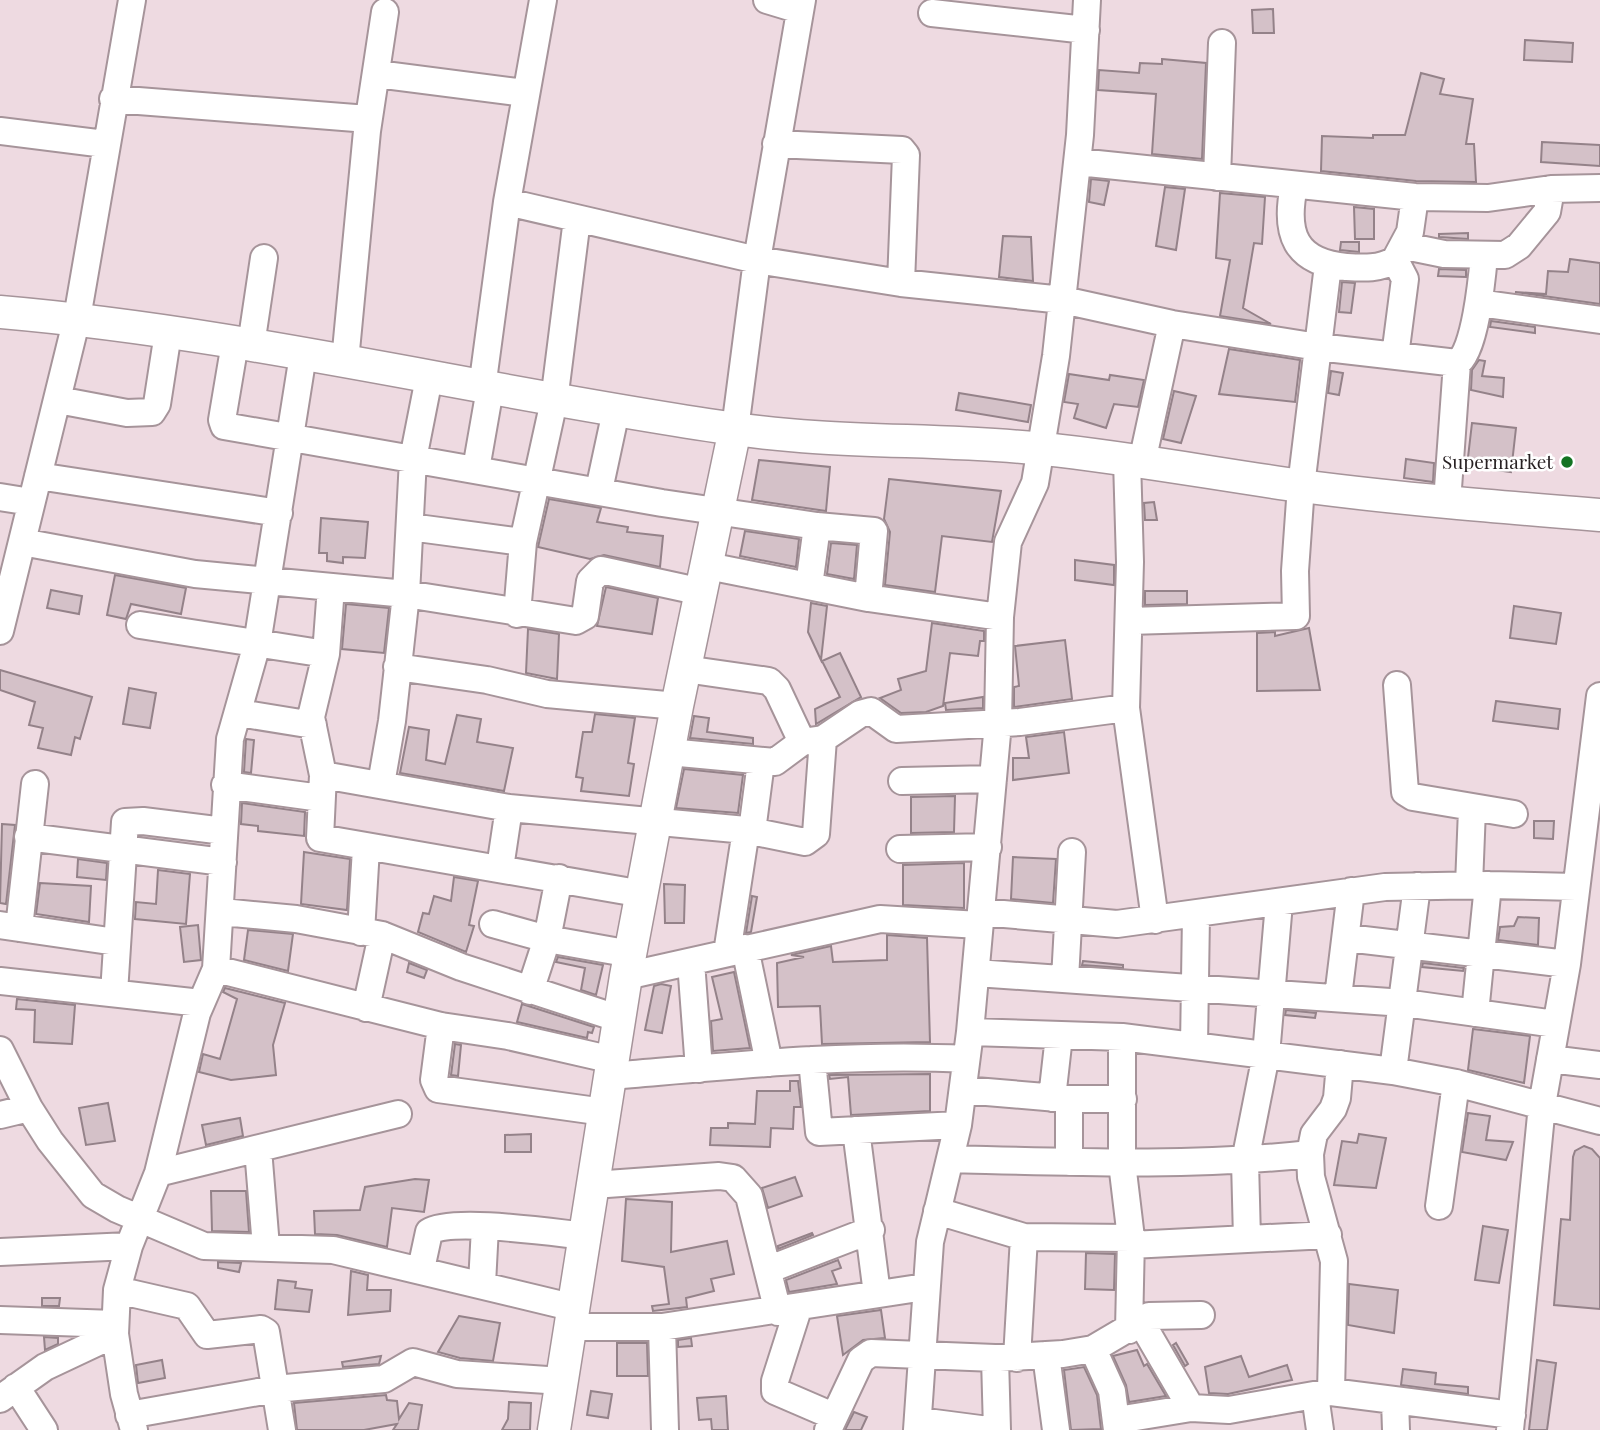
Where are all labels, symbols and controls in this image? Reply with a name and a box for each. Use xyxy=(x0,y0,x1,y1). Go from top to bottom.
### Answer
place label: Supermarket xyxy=(1442,448,1553,474)
marker: Supermarket xyxy=(1559,454,1575,470)

